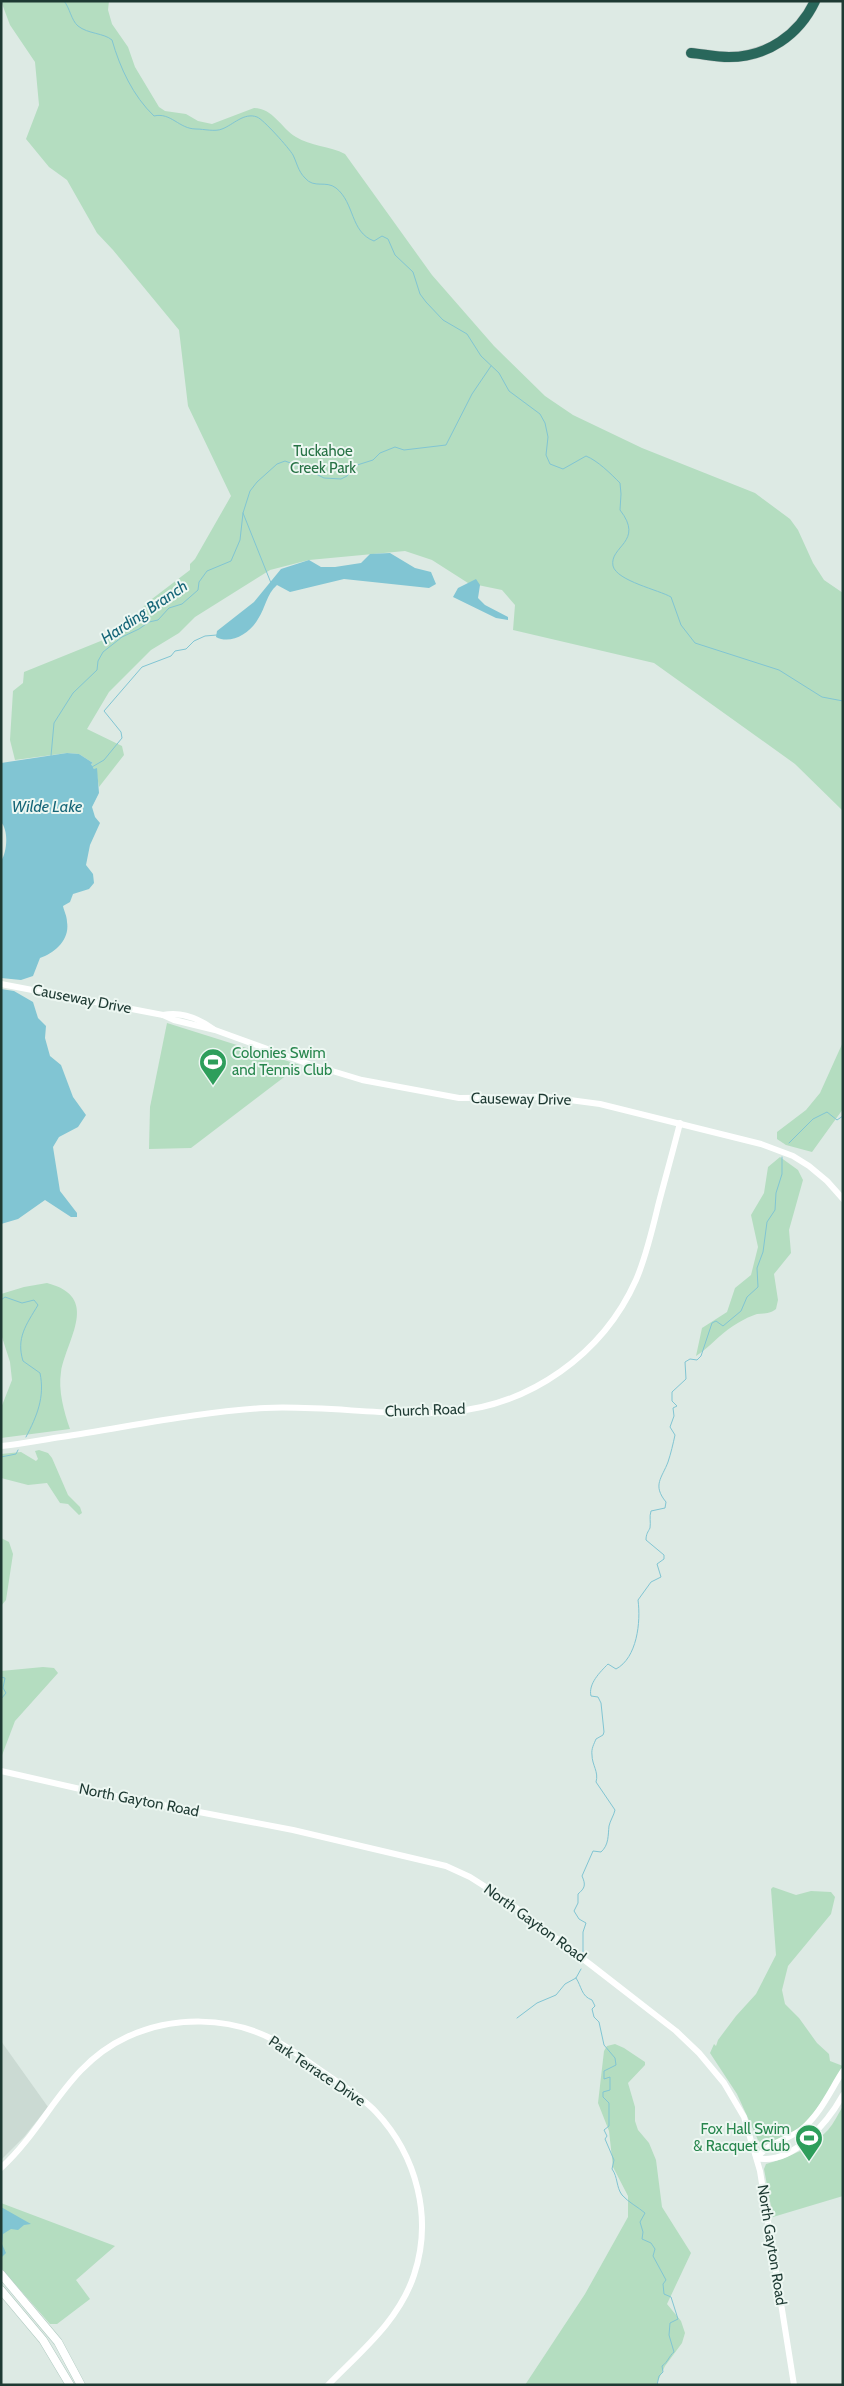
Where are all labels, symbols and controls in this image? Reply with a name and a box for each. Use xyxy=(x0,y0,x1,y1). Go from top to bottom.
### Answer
park label: Tuckahoe Creek Park xyxy=(290,442,356,477)
water label: Harding Branch xyxy=(97,576,191,648)
water label: Wilde Lake xyxy=(12,797,82,816)
street label: Causeway Drive xyxy=(31,981,133,1017)
place label: Colonies Swim and Tennis Club xyxy=(232,1044,332,1079)
sports icon: Colonies Swim and Tennis Club xyxy=(198,1047,228,1086)
street label: Causeway Drive xyxy=(471,1089,572,1109)
street label: Church Road xyxy=(384,1400,466,1420)
street label: North Gayton Road xyxy=(77,1780,201,1820)
street label: North Gayton Road xyxy=(480,1880,590,1966)
street label: Park Terrace Drive xyxy=(265,2032,369,2110)
place label: Fox Hall Swim & Racquet Club xyxy=(693,2120,790,2155)
sports icon: Fox Hall Swim & Racquet Club xyxy=(794,2123,824,2162)
street label: North Gayton Road xyxy=(754,2183,790,2307)

